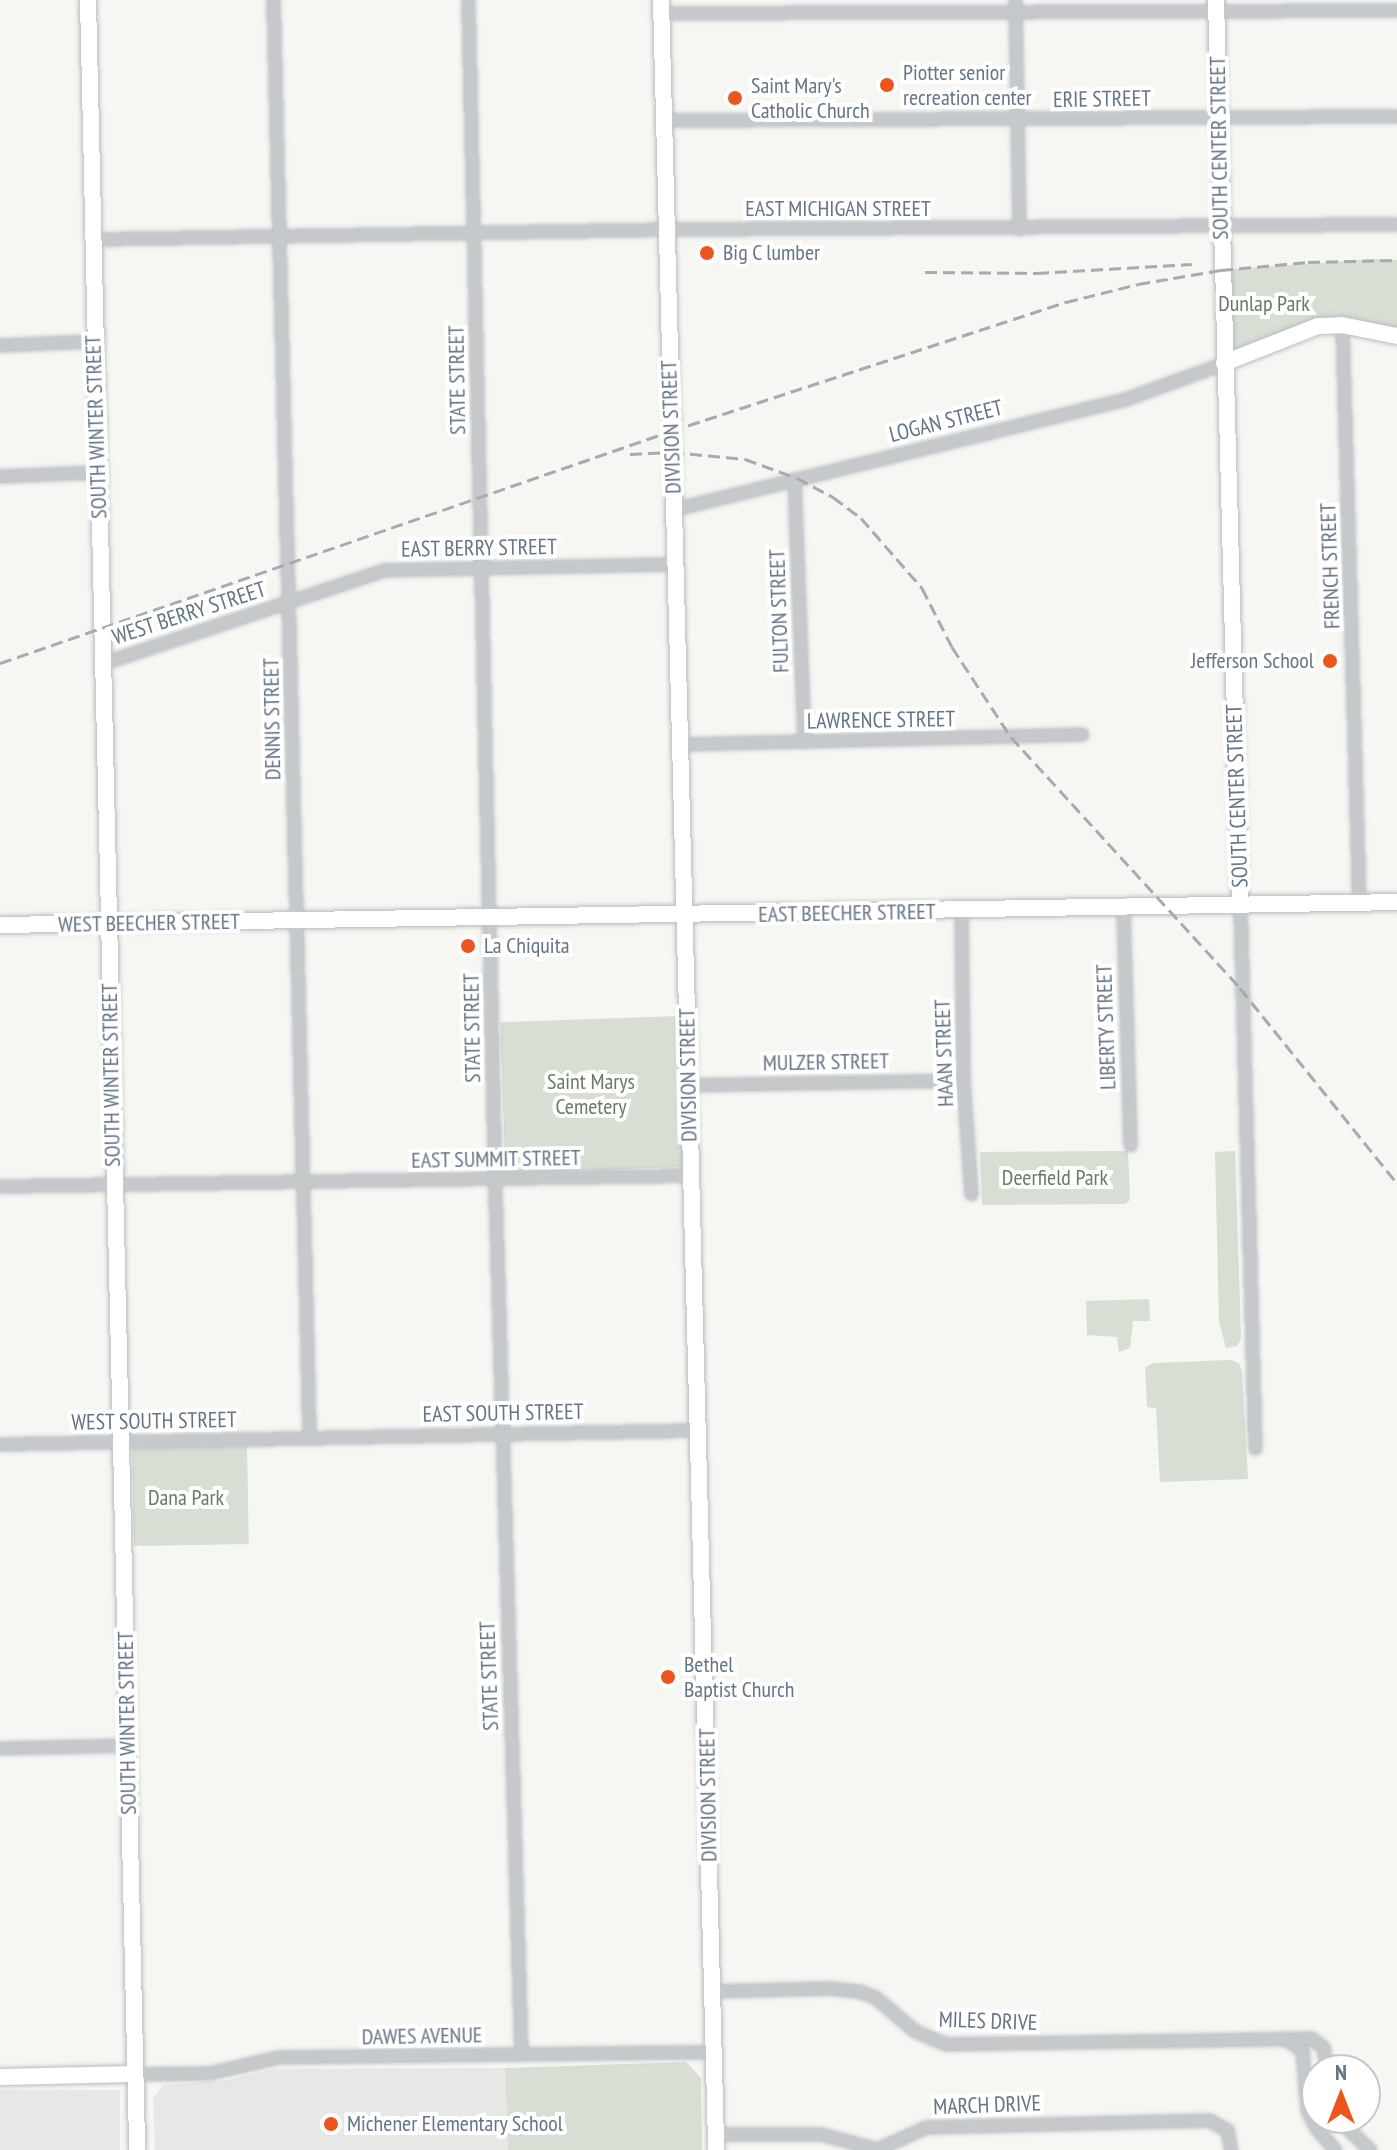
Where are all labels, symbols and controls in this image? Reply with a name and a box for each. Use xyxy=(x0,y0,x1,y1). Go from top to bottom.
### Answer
street label: SOUTH CENTER STREET xyxy=(1204,56,1234,240)
place label: Piotter senior recreation center xyxy=(903,59,1032,110)
place label: Saint Mary's Catholic Church xyxy=(751,72,870,124)
marker: Piotter senior recreation center xyxy=(878,76,896,94)
street label: ERIE STREET xyxy=(1053,85,1151,113)
marker: Saint Mary's Catholic Church xyxy=(726,89,744,107)
street label: EAST MICHIGAN STREET xyxy=(745,196,931,222)
place label: Big C lumber xyxy=(723,240,821,266)
marker: Big C lumber xyxy=(698,244,716,262)
park label: Dunlap Park xyxy=(1218,291,1310,317)
street label: STATE STREET xyxy=(443,325,471,435)
street label: SOUTH WINTER STREET xyxy=(80,335,112,519)
street label: DIVISION STREET xyxy=(655,360,687,494)
street label: LOGAN STREET xyxy=(886,394,1006,448)
street label: FRENCH STREET xyxy=(1315,503,1345,629)
street label: EAST BERRY STREET xyxy=(400,533,558,563)
street label: FULTON STREET xyxy=(764,549,794,673)
street label: WEST BERRY STREET xyxy=(108,576,270,650)
place label: Jefferson School xyxy=(1191,648,1314,674)
marker: Jefferson School xyxy=(1321,652,1339,670)
street label: DENNIS STREET xyxy=(258,658,286,780)
street label: SOUTH CENTER STREET xyxy=(1221,704,1253,888)
street label: LAWRENCE STREET xyxy=(807,706,955,734)
street label: EAST BEECHER STREET xyxy=(758,898,936,928)
street label: WEST BEECHER STREET xyxy=(58,908,240,938)
place label: La Chiquita xyxy=(484,933,569,959)
marker: La Chiquita xyxy=(459,937,477,955)
street label: LIBERTY STREET xyxy=(1091,963,1121,1091)
street label: STATE STREET xyxy=(458,973,486,1083)
street label: SOUTH WINTER STREET xyxy=(96,983,126,1167)
street label: HAAN STREET xyxy=(929,999,959,1107)
street label: DIVISION STREET xyxy=(674,1008,702,1142)
street label: MULZER STREET xyxy=(763,1048,889,1076)
park label: Saint Marys Cemetery xyxy=(547,1068,635,1120)
street label: EAST SUMMIT STREET xyxy=(410,1144,582,1174)
park label: Deerfield Park xyxy=(1002,1165,1108,1191)
street label: EAST SOUTH STREET xyxy=(422,1398,584,1428)
street label: WEST SOUTH STREET xyxy=(71,1406,237,1436)
park label: Dana Park xyxy=(148,1485,224,1511)
street label: STATE STREET xyxy=(474,1621,504,1731)
street label: SOUTH WINTER STREET xyxy=(112,1631,142,1815)
place label: Bethel Baptist Church xyxy=(684,1651,795,1702)
marker: Bethel Baptist Church xyxy=(659,1668,677,1686)
street label: DIVISION STREET xyxy=(694,1728,722,1862)
street label: MILES DRIVE xyxy=(938,2006,1038,2036)
street label: DAWES AVENUE xyxy=(361,2022,483,2050)
north arrow xyxy=(1301,2054,1381,2134)
text: N xyxy=(1335,2058,1347,2086)
street label: MARCH DRIVE xyxy=(933,2090,1041,2120)
place label: Michener Elementary School xyxy=(347,2111,563,2137)
marker: Michener Elementary School xyxy=(322,2115,340,2133)

